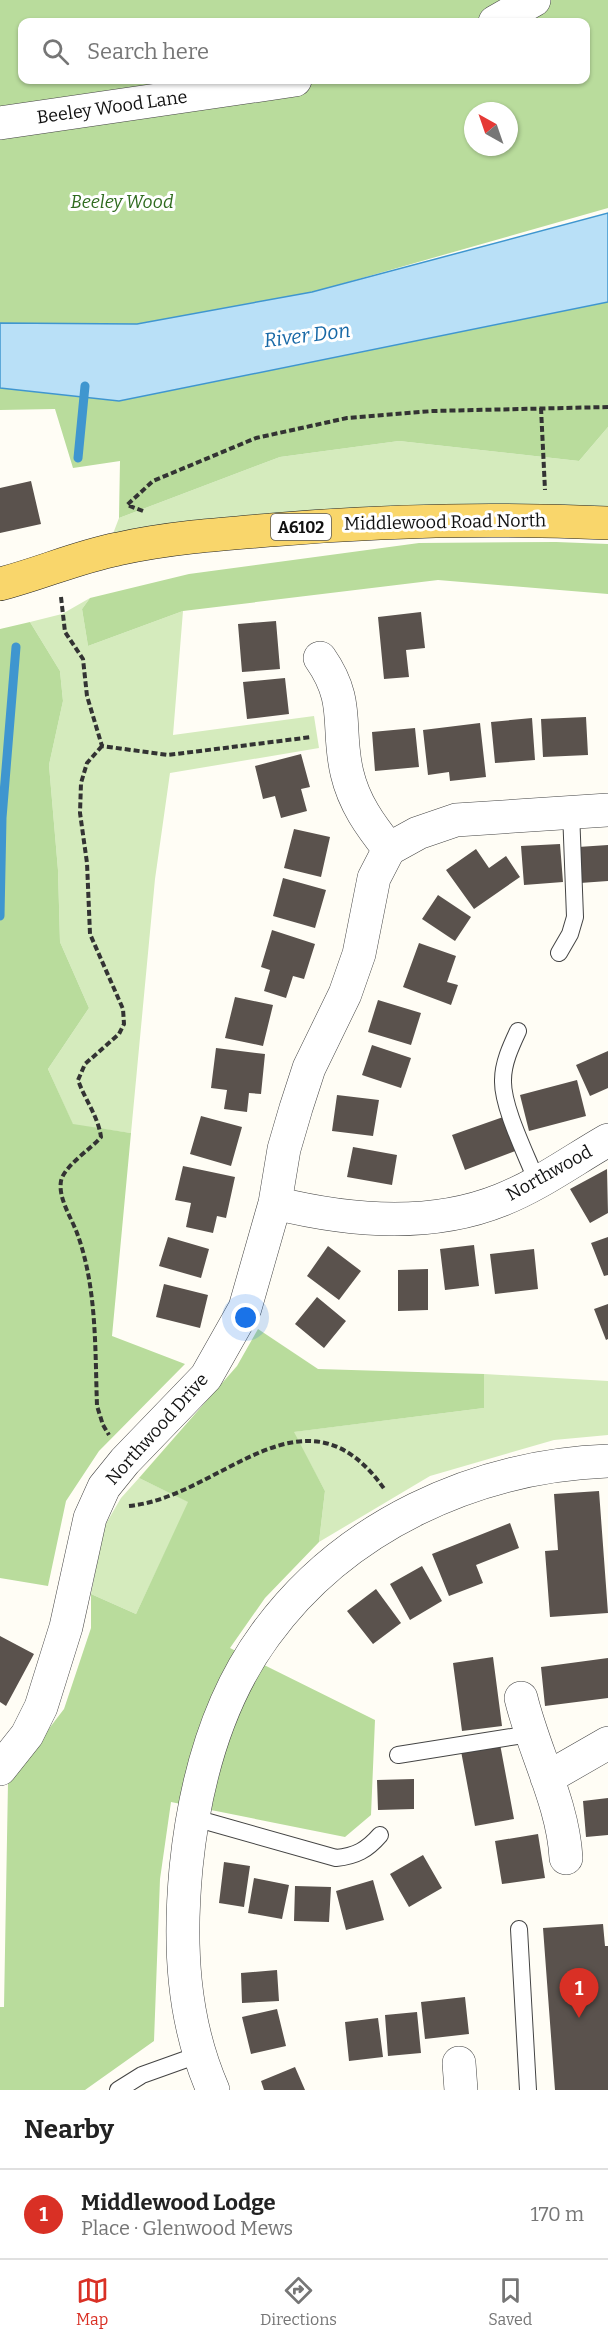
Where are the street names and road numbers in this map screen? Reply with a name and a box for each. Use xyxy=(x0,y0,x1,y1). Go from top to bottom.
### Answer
street label: Beeley Wood Lane xyxy=(35,86,189,128)
street label: Middlewood Road North xyxy=(344,509,546,535)
road number: A6102 xyxy=(271,514,331,540)
street label: Northwood xyxy=(502,1140,596,1206)
street label: Northwood Drive xyxy=(101,1369,213,1489)

